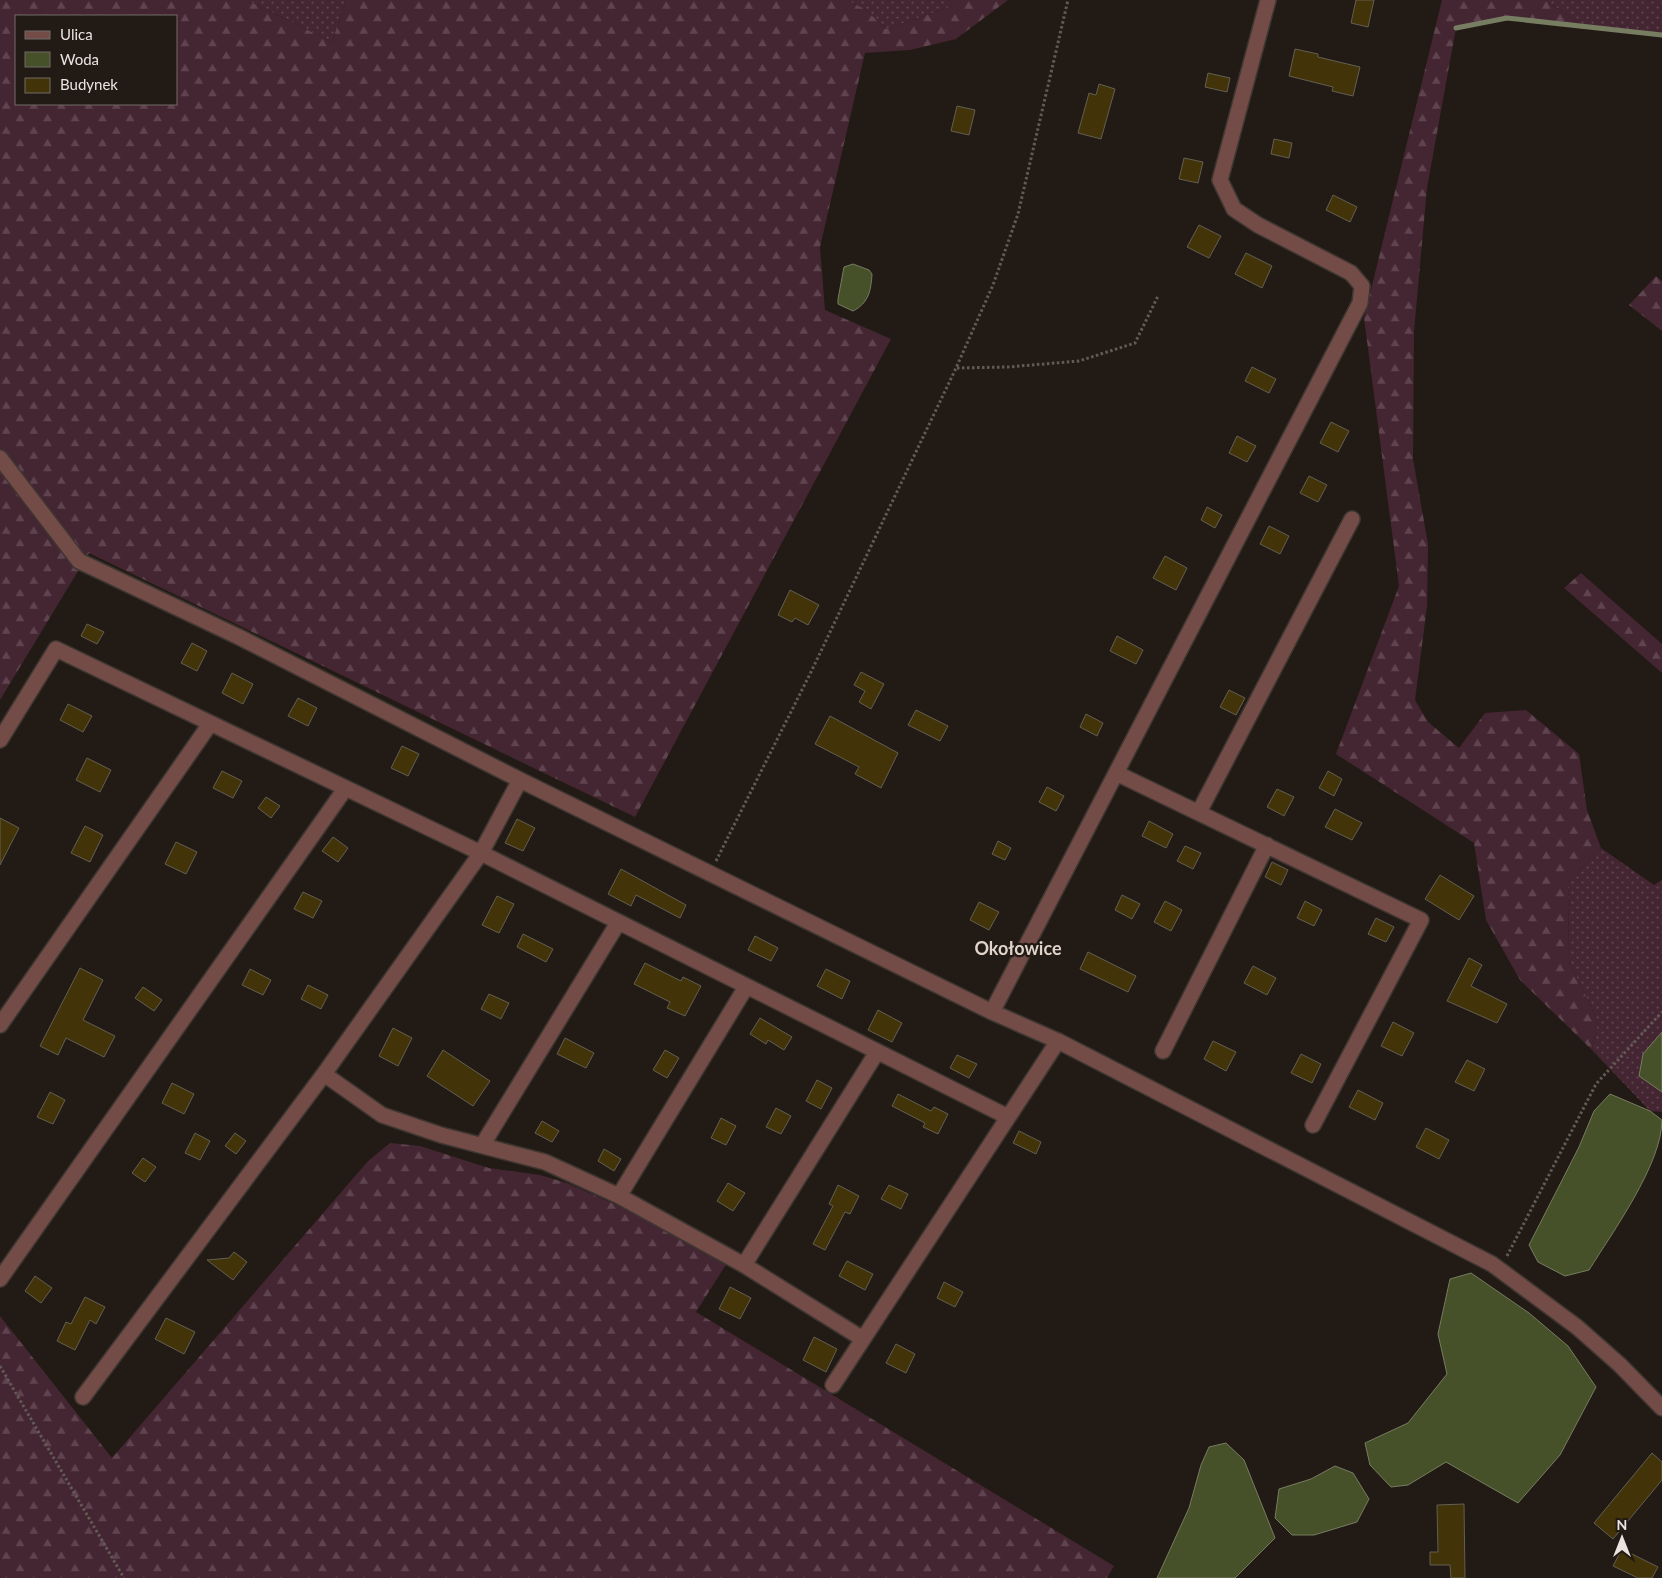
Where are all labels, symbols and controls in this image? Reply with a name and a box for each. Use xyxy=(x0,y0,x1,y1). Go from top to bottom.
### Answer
legend xyxy=(15,15,178,105)
text: Ulica xyxy=(60,25,93,43)
text: Woda xyxy=(60,50,99,68)
text: Budynek xyxy=(60,75,118,93)
district label: Okołowice xyxy=(974,937,1062,959)
north arrow xyxy=(1597,1513,1647,1563)
text: N xyxy=(1617,1516,1627,1533)

